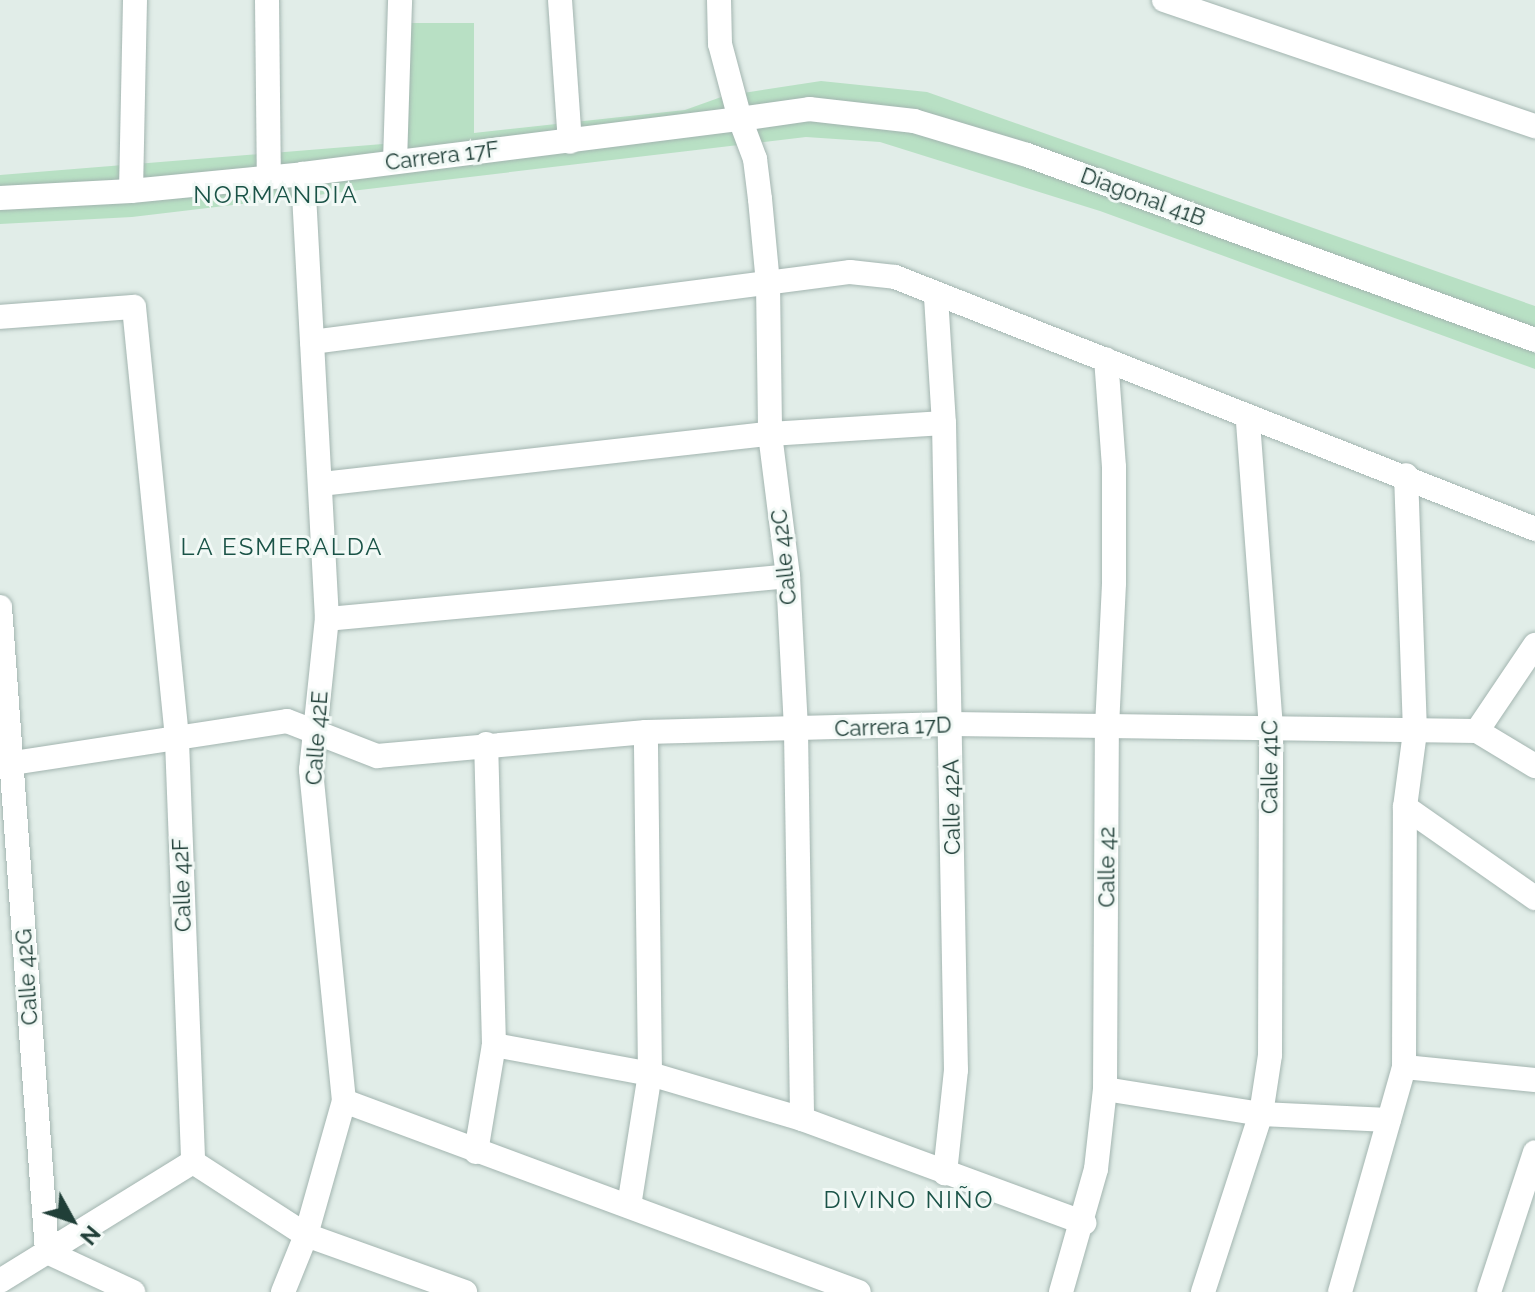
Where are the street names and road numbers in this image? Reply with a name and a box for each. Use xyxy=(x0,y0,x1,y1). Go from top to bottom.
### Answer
street label: Carrera 17F xyxy=(384,136,500,176)
street label: Diagonal 41B xyxy=(1077,162,1209,232)
street label: Calle 42C xyxy=(766,508,802,606)
street label: Calle 42E xyxy=(301,690,333,786)
street label: Carrera 17D xyxy=(834,712,952,742)
street label: Calle 41C xyxy=(1257,720,1283,814)
street label: Calle 42A xyxy=(938,759,966,855)
street label: Calle 42 xyxy=(1094,826,1120,908)
street label: Calle 42F xyxy=(167,838,197,932)
street label: Calle 42G xyxy=(10,928,44,1026)

